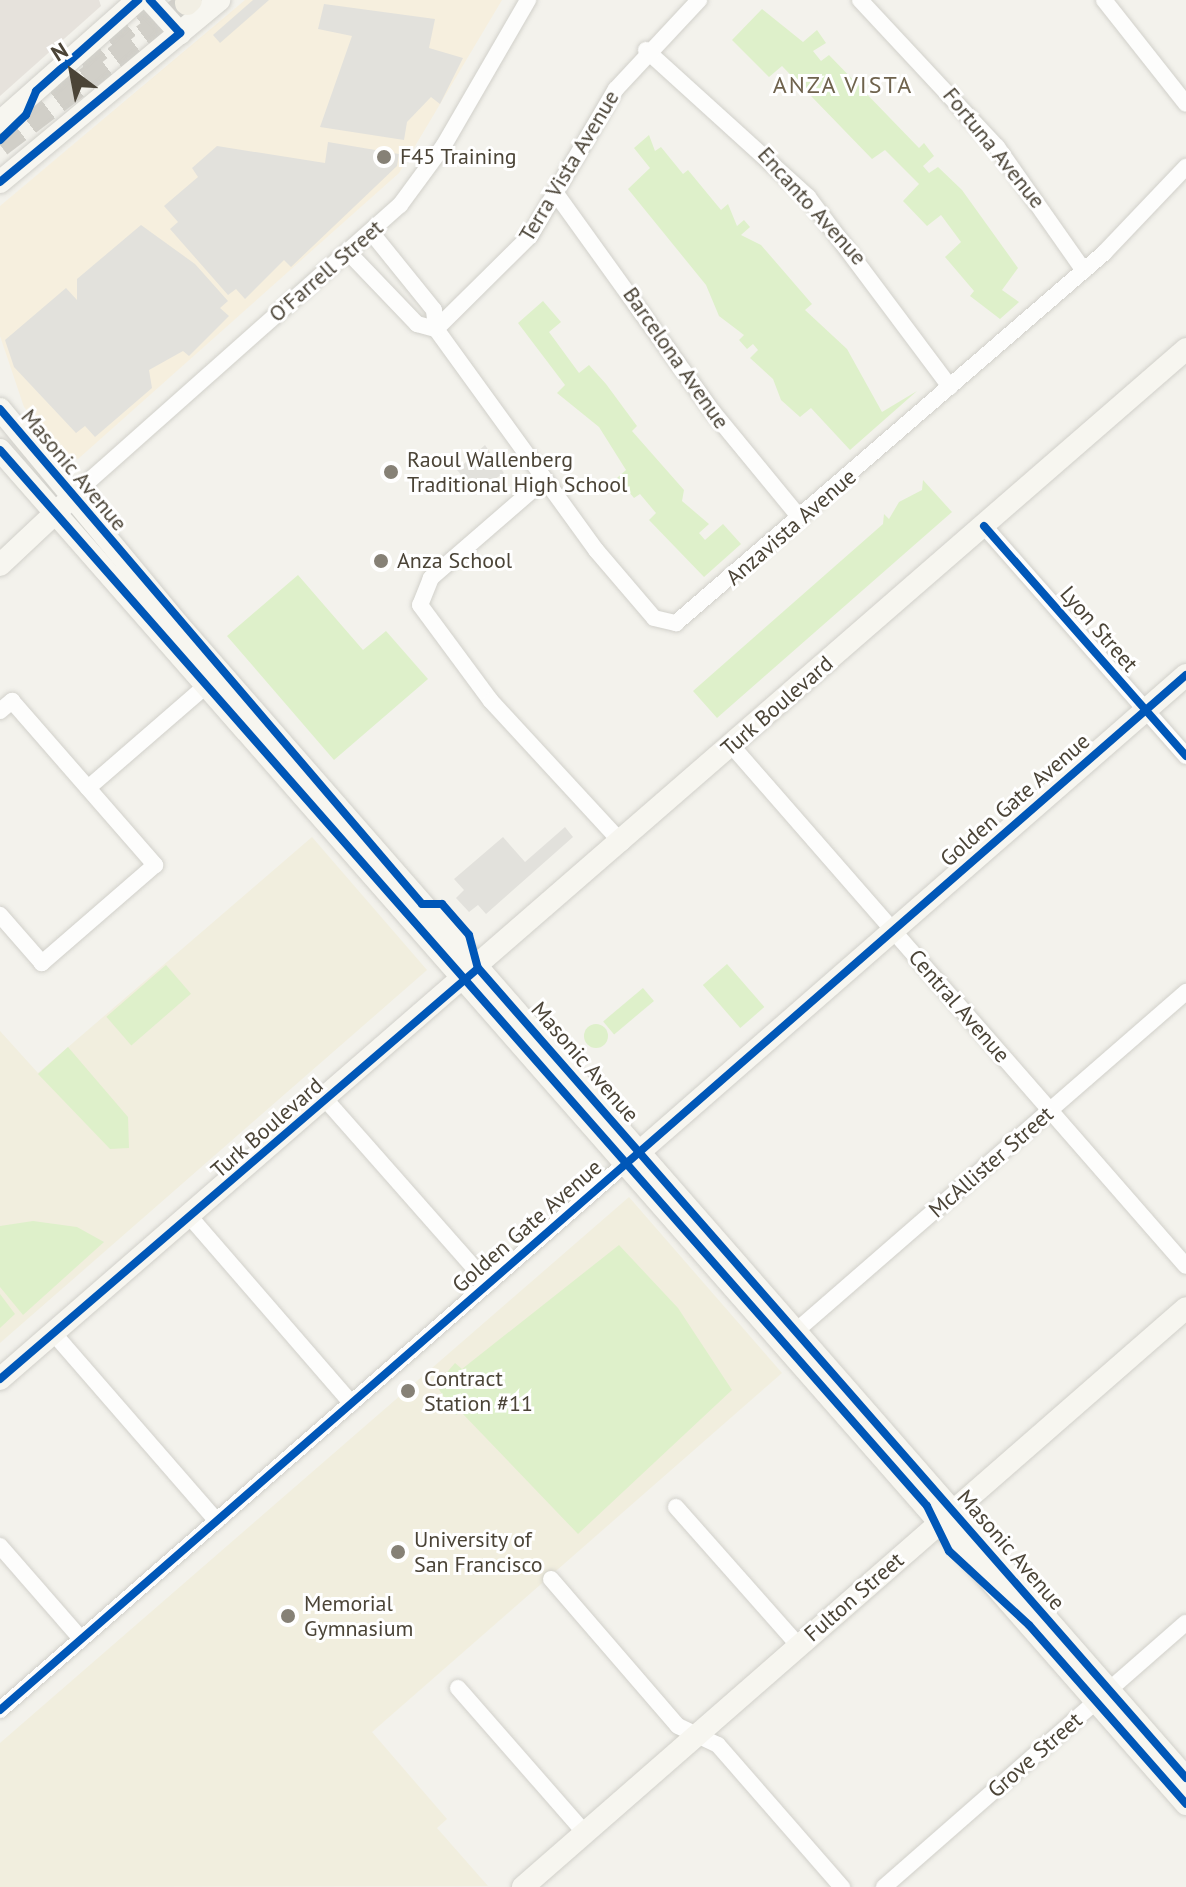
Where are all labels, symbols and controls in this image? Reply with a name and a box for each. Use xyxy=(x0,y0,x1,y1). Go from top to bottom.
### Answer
north arrow xyxy=(32,32,112,112)
text: N xyxy=(46,36,73,67)
district label: ANZA VISTA xyxy=(772,71,914,99)
street label: Fortuna Avenue xyxy=(937,82,1051,214)
street label: Terra Vista Avenue xyxy=(513,85,625,247)
street label: Encanto Avenue xyxy=(752,141,872,271)
place label: F45 Training xyxy=(400,144,517,170)
marker: F45 Training xyxy=(375,148,393,166)
street label: O'Farrell Street xyxy=(264,214,388,328)
street label: Barcelona Avenue xyxy=(617,282,735,434)
street label: Masonic Avenue xyxy=(15,403,133,537)
place label: Raoul Wallenberg Traditional High School xyxy=(407,446,627,498)
marker: Raoul Wallenberg Traditional High School xyxy=(382,463,400,481)
street label: Anzavista Avenue xyxy=(720,463,862,591)
place label: Anza School xyxy=(397,548,512,574)
marker: Anza School xyxy=(372,552,390,570)
street label: Lyon Street xyxy=(1055,581,1143,677)
street label: Turk Boulevard xyxy=(715,650,839,762)
street label: Golden Gate Avenue xyxy=(935,728,1095,872)
street label: Central Avenue xyxy=(903,944,1015,1068)
street label: Masonic Avenue xyxy=(525,996,645,1128)
street label: Turk Boulevard xyxy=(205,1072,329,1184)
street label: McAllister Street xyxy=(923,1101,1059,1223)
street label: Golden Gate Avenue xyxy=(447,1154,607,1298)
place label: Contract Station #11 xyxy=(424,1365,533,1416)
marker: Contract Station #11 xyxy=(399,1382,417,1400)
street label: Masonic Avenue xyxy=(951,1484,1071,1616)
place label: University of San Francisco xyxy=(414,1526,543,1578)
marker: University of San Francisco xyxy=(389,1543,407,1561)
street label: Fulton Street xyxy=(799,1547,909,1647)
place label: Memorial Gymnasium xyxy=(304,1590,413,1642)
marker: Memorial Gymnasium xyxy=(279,1607,297,1625)
street label: Grove Street xyxy=(983,1707,1087,1803)

